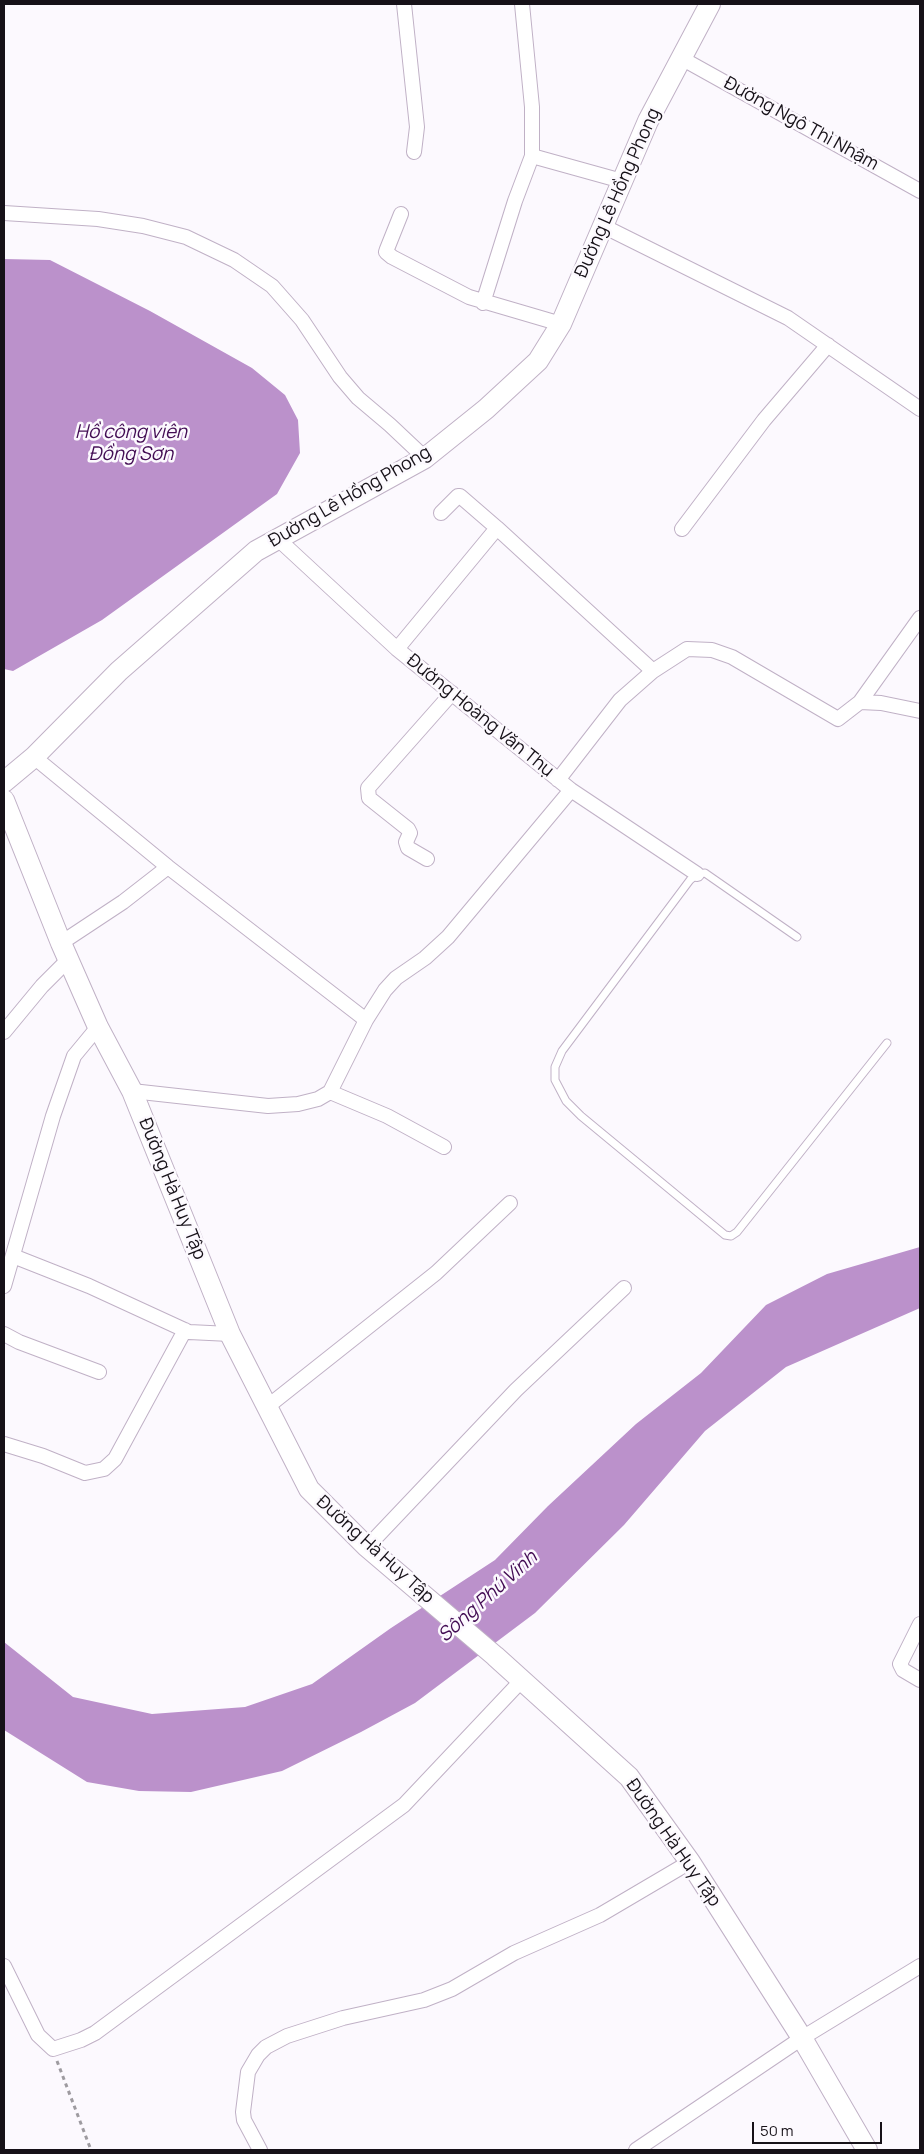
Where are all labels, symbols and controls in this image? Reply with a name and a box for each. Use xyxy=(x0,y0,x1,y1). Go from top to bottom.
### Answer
street label: Đường Ngô Thì Nhậm xyxy=(720,73,882,175)
street label: Đường Lê Hồng Phong xyxy=(571,105,665,281)
water label: Hồ công viên Đồng Sơn xyxy=(75,422,187,466)
street label: Đường Lê Hồng Phong xyxy=(265,442,435,552)
street label: Đường Hoàng Văn Thụ xyxy=(402,650,558,782)
street label: Đường Hà Huy Tập xyxy=(134,1115,210,1263)
street label: Đường Hà Huy Tập xyxy=(312,1492,438,1608)
water label: Sông Phú Vinh xyxy=(434,1547,542,1647)
street label: Đường Hà Huy Tập xyxy=(621,1775,725,1911)
scale bar xyxy=(754,2112,884,2144)
text: 50 m xyxy=(760,2120,794,2141)

